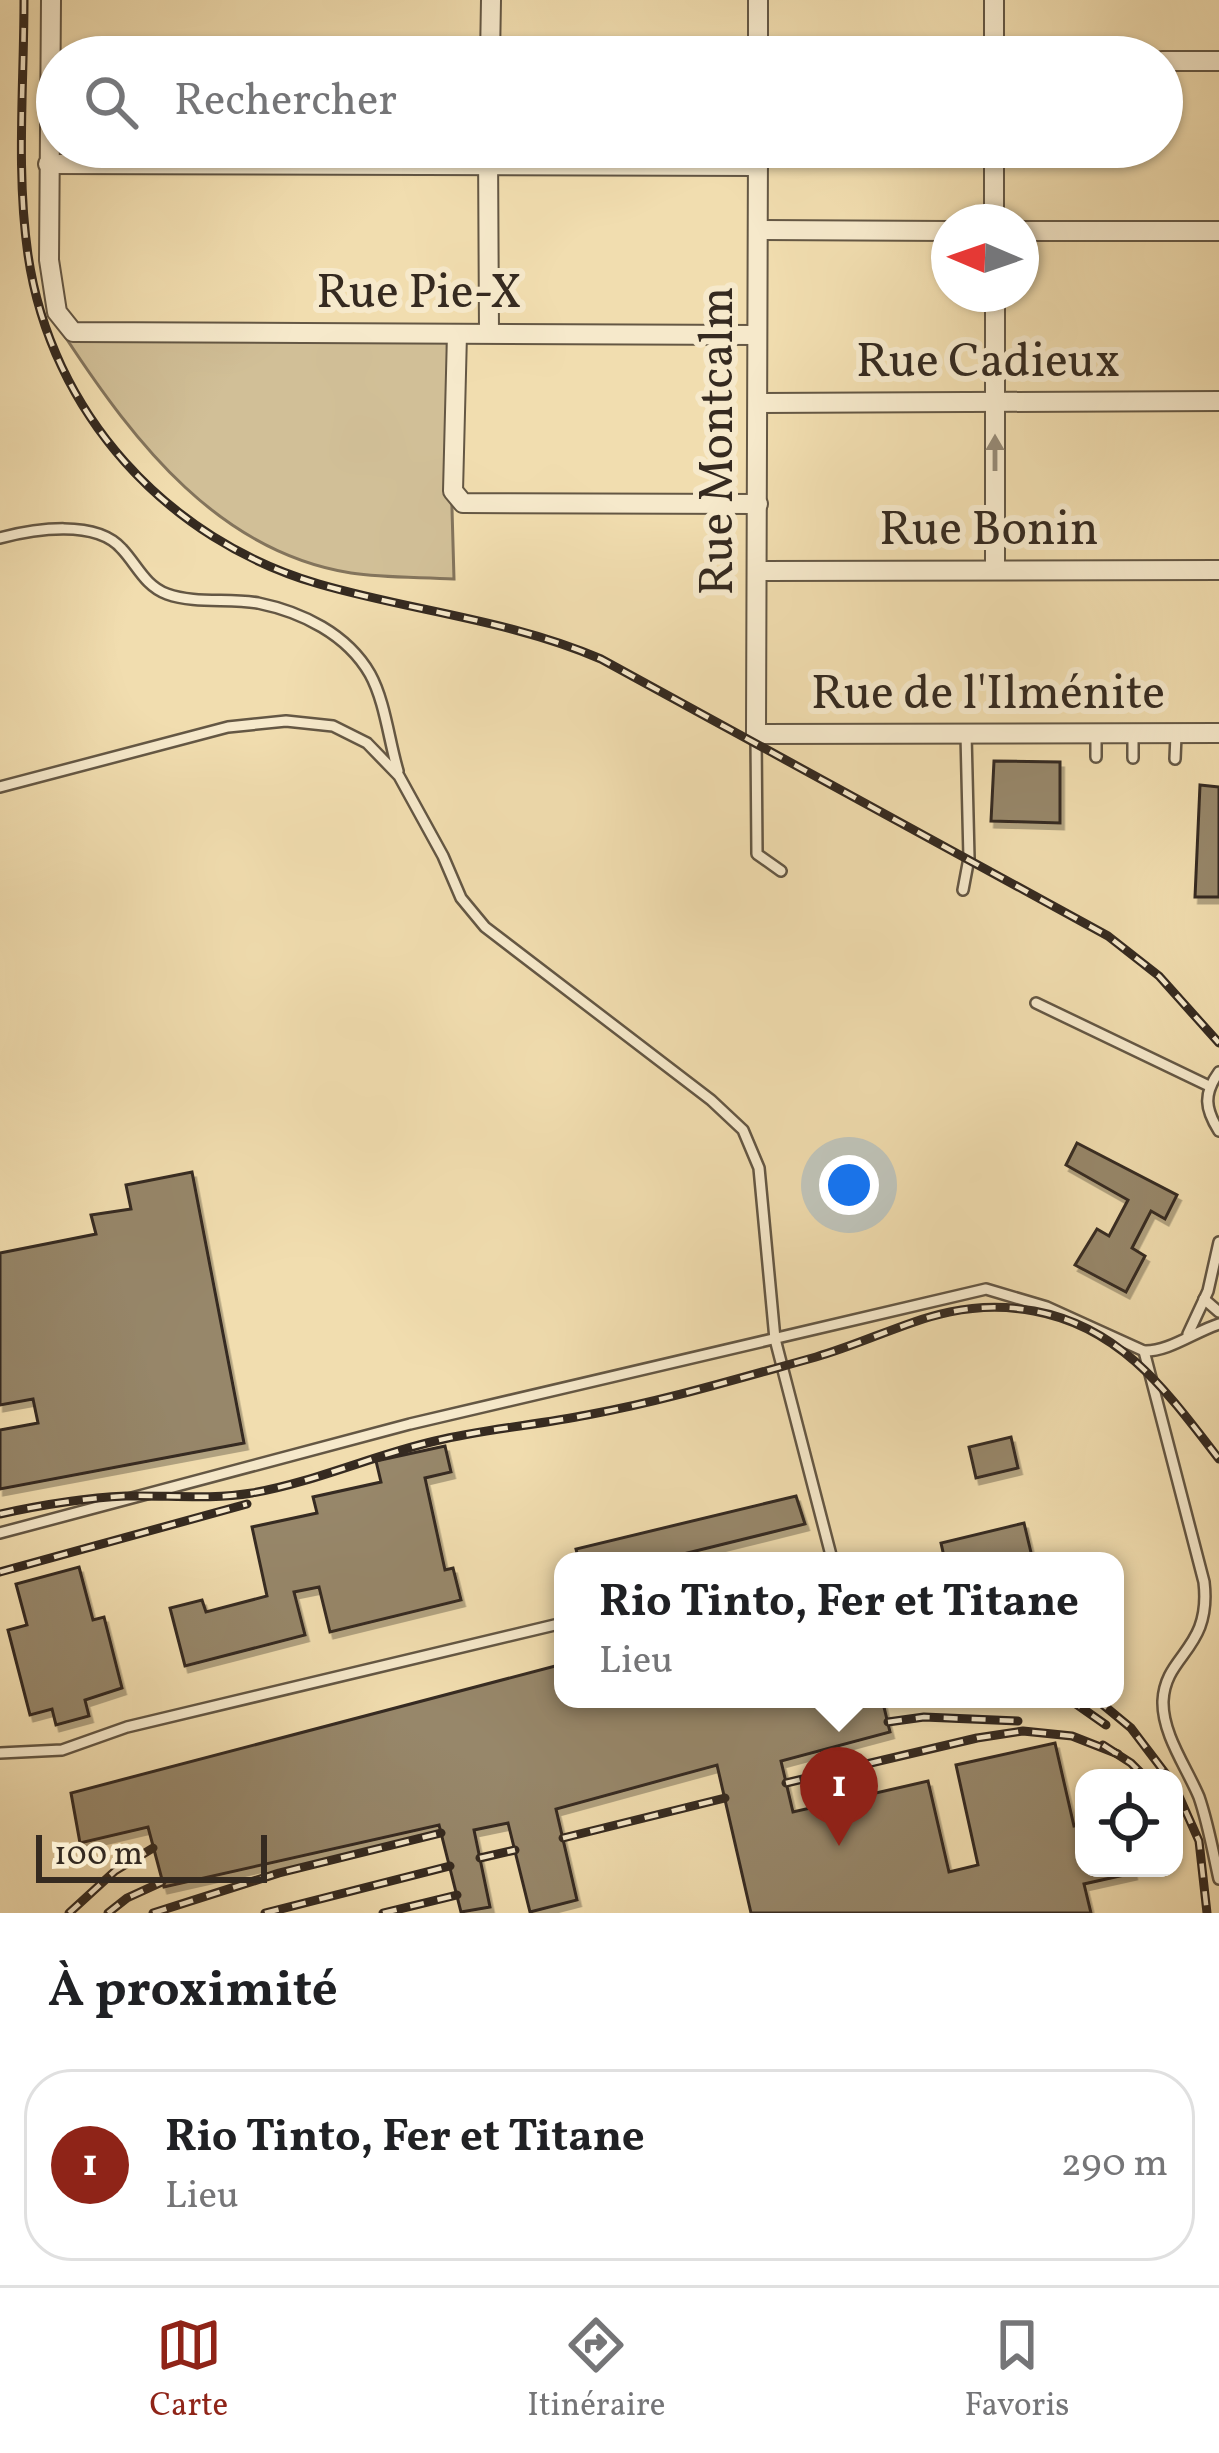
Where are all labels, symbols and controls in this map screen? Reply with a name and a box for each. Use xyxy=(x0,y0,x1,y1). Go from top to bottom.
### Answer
search box xyxy=(36,36,1183,168)
icon: search xyxy=(78,69,144,135)
text: Rechercher xyxy=(174,71,397,134)
north arrow xyxy=(931,204,1039,312)
street label: Rue Pie-X xyxy=(316,261,522,328)
street label: Rue Montcalm xyxy=(686,287,753,595)
street label: Rue Cadieux xyxy=(856,330,1120,397)
one-way arrow xyxy=(985,433,1005,471)
street label: Rue Bonin xyxy=(879,498,1099,565)
street label: Rue de l'Ilménite xyxy=(811,662,1165,729)
your location xyxy=(819,1155,879,1215)
popup xyxy=(554,1552,1124,1708)
text: Rio Tinto, Fer et Titane xyxy=(599,1572,1079,1635)
text: Lieu xyxy=(599,1635,673,1689)
pin: 1 xyxy=(800,1747,878,1846)
map controls xyxy=(1075,1769,1183,1877)
button: locate xyxy=(1075,1769,1183,1877)
scale bar xyxy=(36,1829,267,1882)
text: 100 m xyxy=(54,1833,143,1879)
text: À proximité xyxy=(48,1956,338,2027)
text: Rio Tinto, Fer et Titane xyxy=(165,2107,645,2170)
text: 1 xyxy=(82,2138,98,2192)
text: 290 m xyxy=(1061,2138,1168,2192)
text: Lieu xyxy=(165,2170,239,2224)
tab: Carte xyxy=(150,2312,228,2430)
tab: Itinéraire xyxy=(527,2312,666,2430)
tab: Favoris xyxy=(965,2312,1069,2430)

